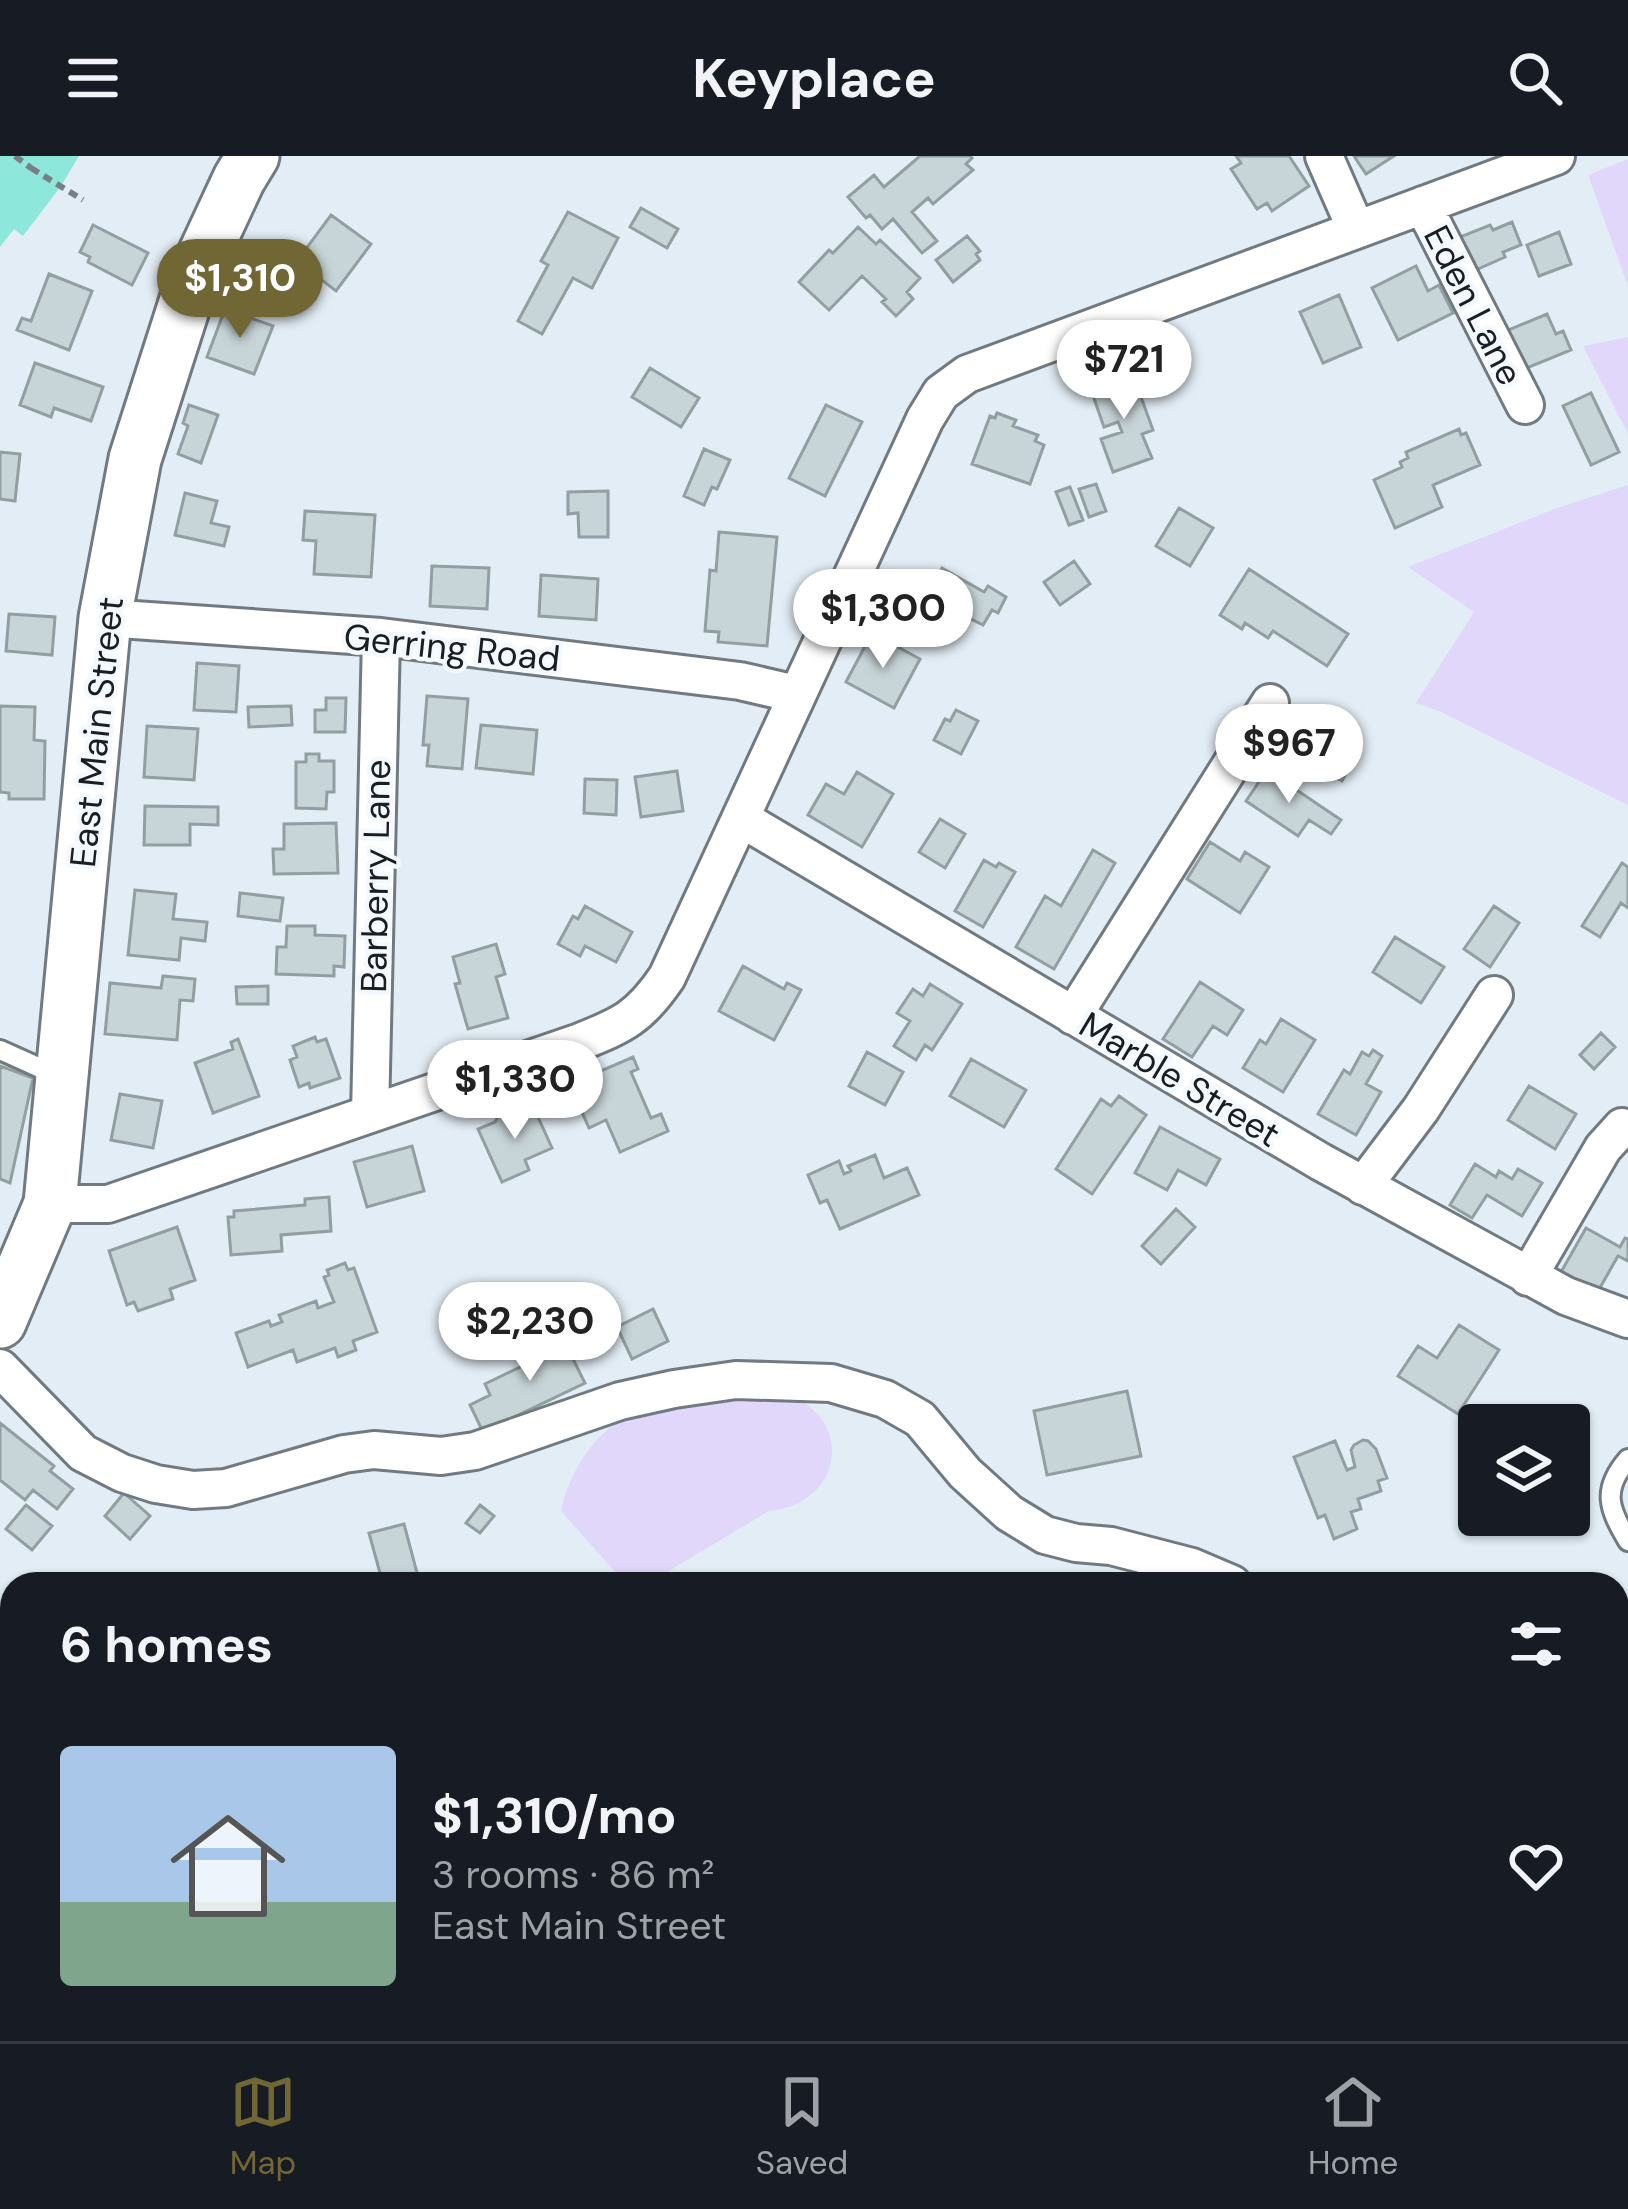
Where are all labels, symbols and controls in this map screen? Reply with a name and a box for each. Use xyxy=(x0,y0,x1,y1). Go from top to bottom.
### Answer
text: Keyplace xyxy=(692,43,936,114)
icon: menu xyxy=(60,45,126,111)
icon: search xyxy=(1502,45,1568,111)
street label: Eden Lane xyxy=(1413,217,1534,393)
pin: $1,310 xyxy=(142,239,338,341)
text: $1,310 xyxy=(184,252,296,303)
pin: $721 xyxy=(1053,320,1195,422)
text: $721 xyxy=(1084,333,1164,384)
pin: $1,300 xyxy=(785,569,981,671)
text: $1,300 xyxy=(820,582,946,633)
street label: East Main Street xyxy=(59,595,134,870)
street label: Gerring Road xyxy=(342,613,562,682)
pin: $967 xyxy=(1218,704,1360,806)
text: $967 xyxy=(1242,717,1336,768)
street label: Barberry Lane xyxy=(350,759,401,993)
street label: Marble Street xyxy=(1071,1001,1289,1158)
pin: $1,330 xyxy=(417,1040,613,1142)
text: $1,330 xyxy=(454,1053,576,1104)
pin: $2,230 xyxy=(432,1282,628,1384)
text: $2,230 xyxy=(465,1295,595,1346)
map controls xyxy=(1458,1404,1590,1536)
button: layers xyxy=(1458,1404,1590,1536)
text: 6 homes xyxy=(60,1611,273,1678)
icon: filters xyxy=(1503,1611,1569,1677)
text: $1,310/mo xyxy=(432,1782,677,1849)
icon: home xyxy=(156,1794,300,1938)
icon: heart xyxy=(1503,1833,1569,1899)
text: 3 rooms · 86 m² xyxy=(432,1849,714,1900)
text: East Main Street xyxy=(432,1900,726,1951)
tab: Map xyxy=(230,2069,296,2184)
tab: Saved xyxy=(756,2069,848,2184)
tab: Home xyxy=(1308,2069,1398,2184)

